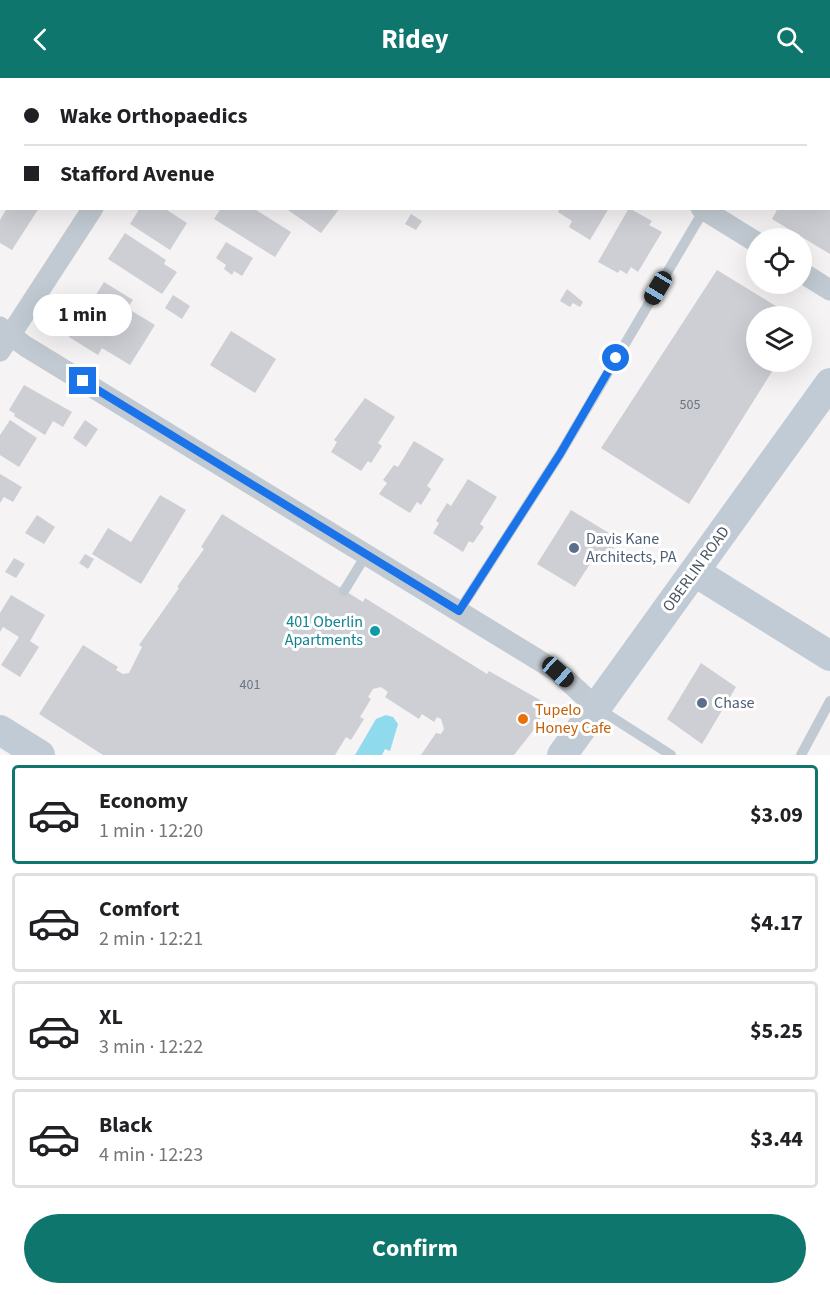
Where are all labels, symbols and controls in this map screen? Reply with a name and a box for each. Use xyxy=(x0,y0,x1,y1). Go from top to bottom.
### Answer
text: Ridey xyxy=(381,20,449,59)
icon: back xyxy=(24,23,57,56)
icon: search xyxy=(773,23,806,56)
text: Wake Orthopaedics xyxy=(60,100,248,132)
text: Stafford Avenue xyxy=(60,158,215,190)
map controls xyxy=(746,228,812,372)
button: locate xyxy=(746,228,812,294)
car xyxy=(641,268,675,308)
callout: 1 min xyxy=(34,294,132,336)
text: 1 min xyxy=(58,301,107,329)
button: layers xyxy=(746,306,812,372)
route start xyxy=(602,344,629,371)
route end xyxy=(69,367,96,394)
house number: 505 xyxy=(680,395,700,415)
street label: OBERLIN ROAD xyxy=(657,521,735,616)
place label: Davis Kane Architects, PA xyxy=(586,528,677,568)
marker: Davis Kane Architects, PA xyxy=(567,541,581,555)
place label: 401 Oberlin Apartments xyxy=(285,611,363,651)
marker: 401 Oberlin Apartments xyxy=(368,624,382,638)
car xyxy=(539,653,577,691)
house number: 401 xyxy=(240,675,260,695)
place label: Chase xyxy=(714,692,755,714)
marker: Chase xyxy=(695,696,709,710)
place label: Tupelo Honey Cafe xyxy=(535,699,611,739)
marker: Tupelo Honey Cafe xyxy=(516,712,530,726)
text: Economy xyxy=(99,785,188,817)
icon: car xyxy=(27,788,81,842)
text: $3.09 xyxy=(750,799,803,831)
text: 1 min · 12:20 xyxy=(99,817,203,845)
text: Comfort xyxy=(99,893,180,925)
icon: car xyxy=(27,896,81,950)
text: $4.17 xyxy=(750,907,803,939)
text: 2 min · 12:21 xyxy=(99,925,203,953)
text: XL xyxy=(99,1001,123,1033)
icon: car xyxy=(27,1004,81,1058)
text: $5.25 xyxy=(750,1015,803,1047)
text: 3 min · 12:22 xyxy=(99,1033,203,1061)
text: Black xyxy=(99,1109,153,1141)
icon: car xyxy=(27,1112,81,1166)
text: $3.44 xyxy=(750,1123,803,1155)
text: 4 min · 12:23 xyxy=(99,1141,203,1169)
button: Confirm xyxy=(24,1214,806,1283)

